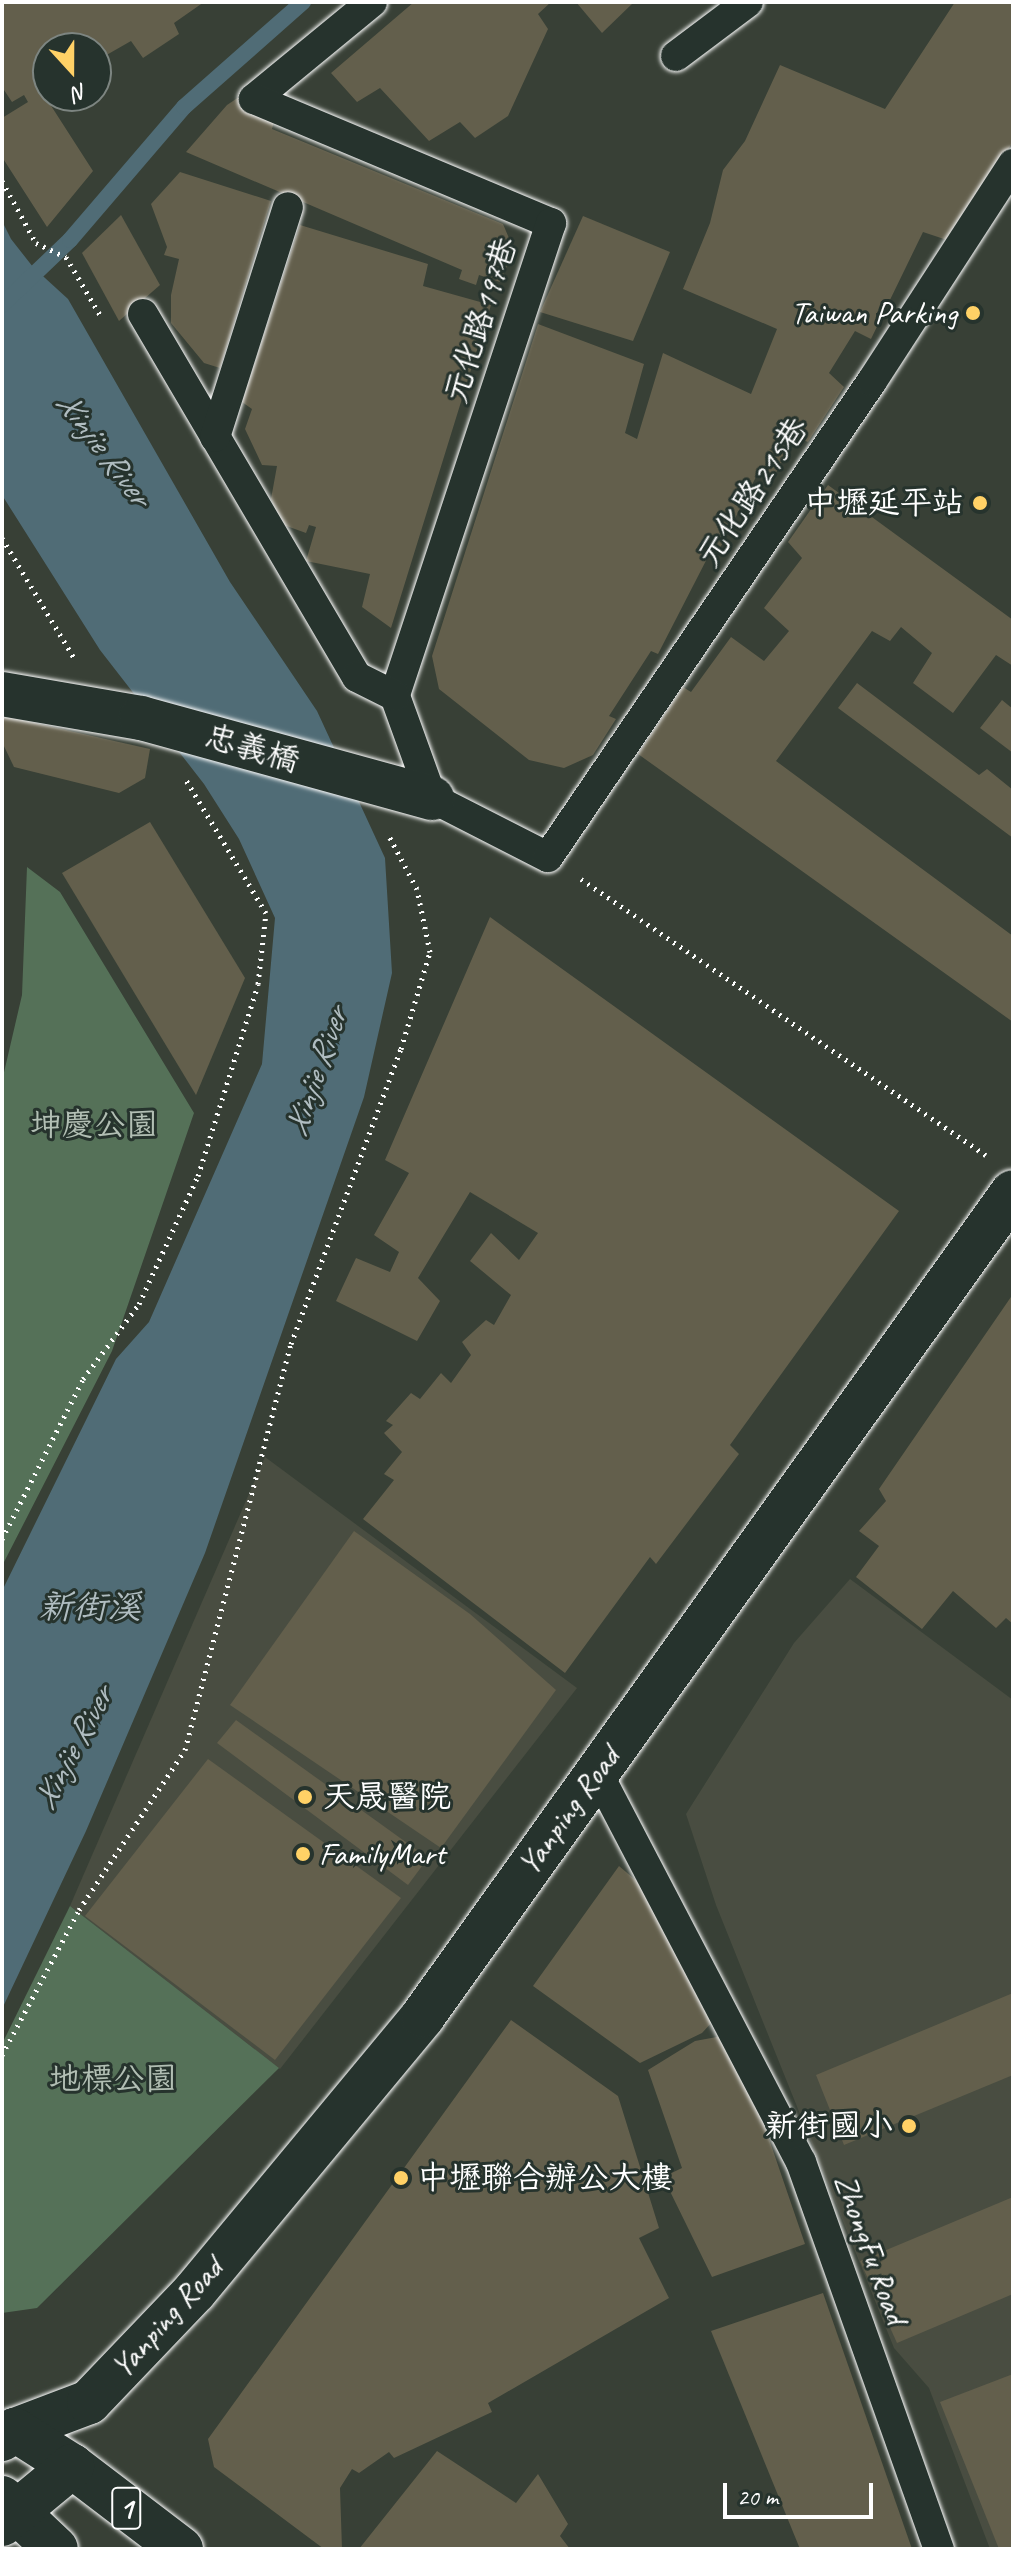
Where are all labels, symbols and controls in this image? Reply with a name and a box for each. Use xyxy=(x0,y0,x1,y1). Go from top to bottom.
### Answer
north arrow xyxy=(32,32,112,112)
text: N xyxy=(69,77,91,108)
street label: 元化路197巷 xyxy=(436,233,526,407)
place label: Taiwan Parking xyxy=(791,294,957,332)
marker: Taiwan Parking xyxy=(964,304,982,322)
water label: Xinjie River xyxy=(48,383,160,513)
street label: 元化路215巷 xyxy=(689,410,817,574)
place label: 中壢延平站 xyxy=(804,484,964,522)
marker: 中壢延平站 xyxy=(971,494,989,512)
street label: 忠義橋 xyxy=(201,717,303,781)
water label: Xinjie River xyxy=(274,1003,356,1141)
park label: 坤慶公園 xyxy=(30,1106,158,1144)
water label: 新街溪 xyxy=(39,1587,141,1627)
water label: Xinjie River xyxy=(23,1680,121,1816)
street label: Yanping Road xyxy=(510,1740,628,1882)
place label: 天晟醫院 xyxy=(323,1778,451,1816)
marker: 天晟醫院 xyxy=(294,1786,316,1808)
place label: FamilyMart xyxy=(319,1835,445,1873)
marker: FamilyMart xyxy=(294,1845,312,1863)
park label: 地標公園 xyxy=(49,2060,177,2098)
place label: 新街國小 xyxy=(765,2107,893,2145)
marker: 新街國小 xyxy=(900,2117,918,2135)
place label: 中壢聯合辦公大樓 xyxy=(417,2159,673,2197)
marker: 中壢聯合辦公大樓 xyxy=(392,2169,410,2187)
street label: ZhongFu Road xyxy=(825,2169,915,2329)
street label: Yanping Road xyxy=(103,2250,231,2386)
scale bar xyxy=(727,2467,877,2517)
road number: 1 xyxy=(110,2482,142,2534)
text: 20 m xyxy=(737,2482,778,2512)

